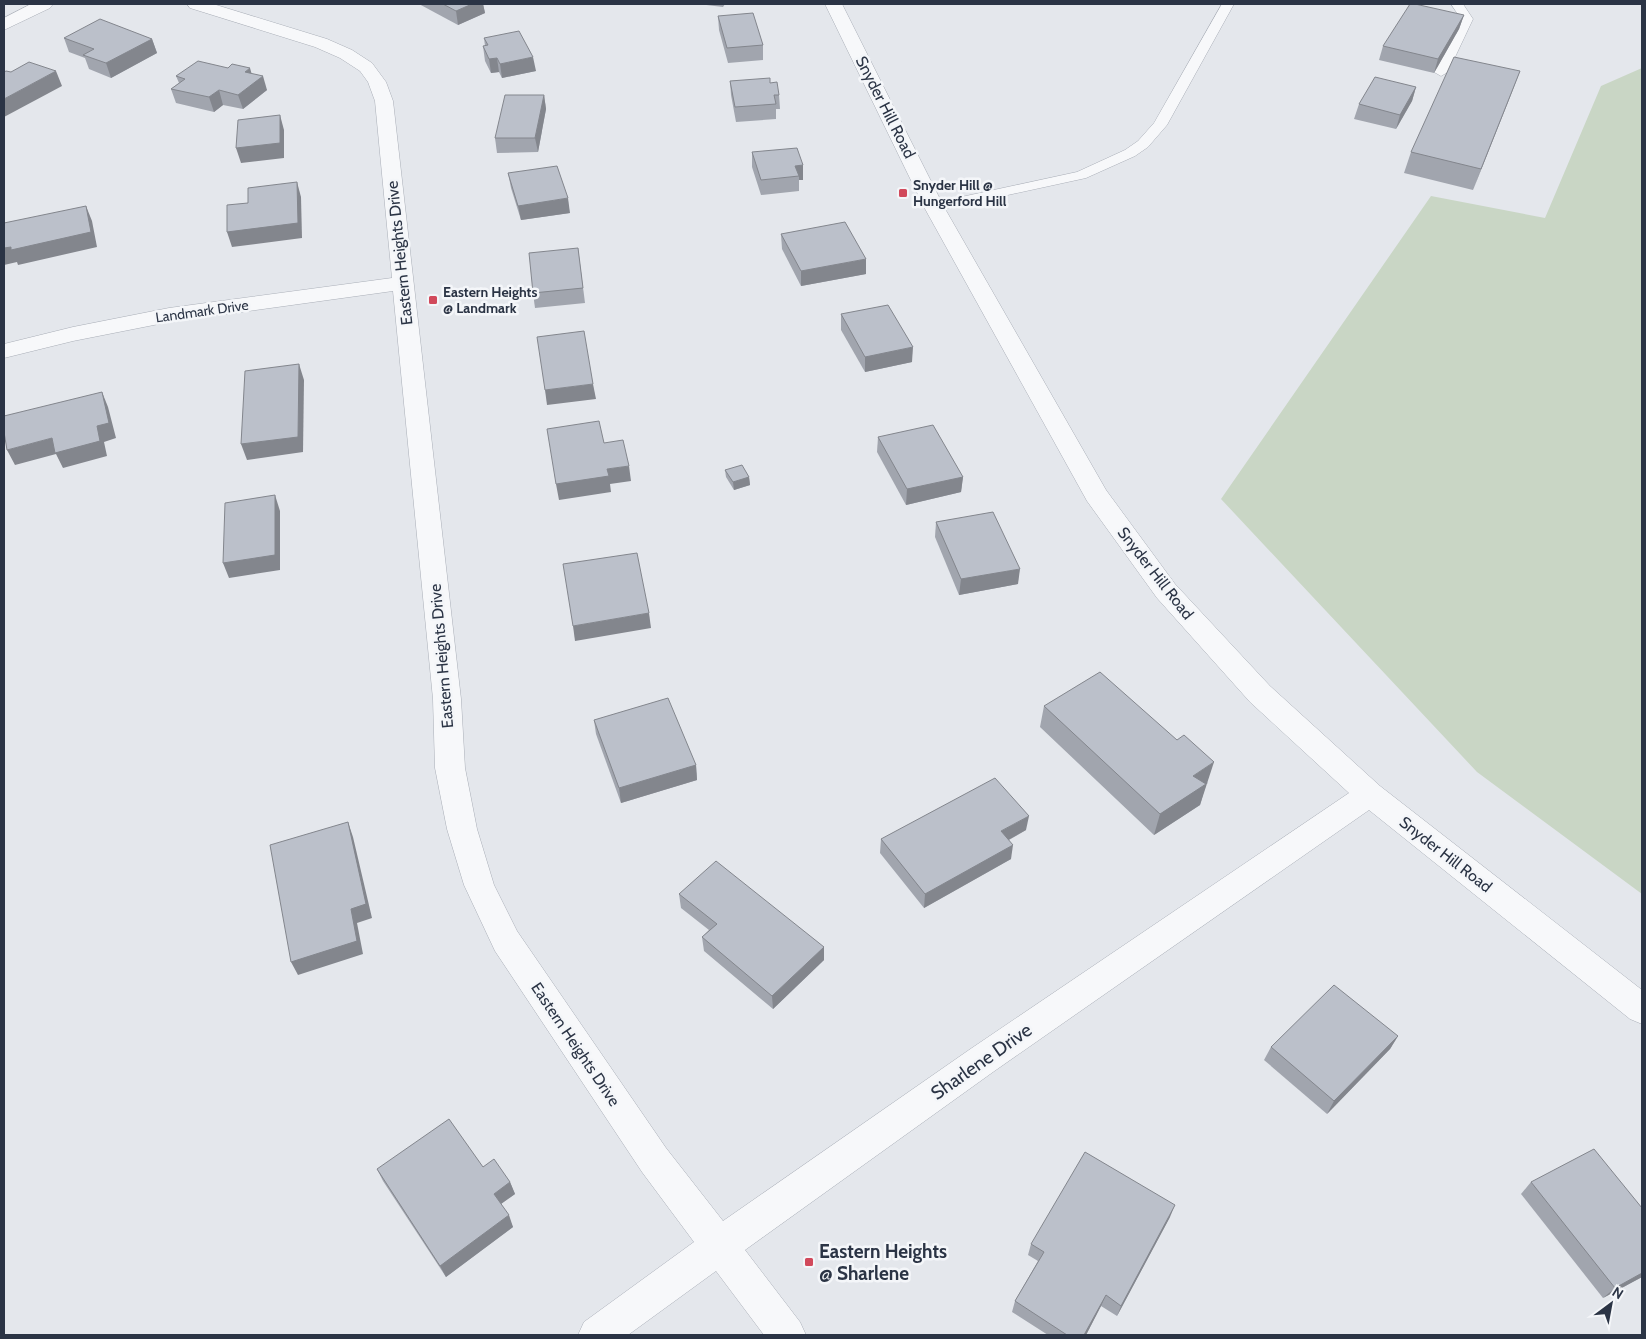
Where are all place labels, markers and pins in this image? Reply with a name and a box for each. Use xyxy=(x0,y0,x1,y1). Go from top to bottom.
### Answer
place label: Snyder Hill @ Hungerford Hill xyxy=(913,176,1007,210)
marker: Snyder Hill @ Hungerford Hill xyxy=(897,187,909,199)
place label: Eastern Heights @ Landmark xyxy=(443,283,537,317)
marker: Eastern Heights @ Landmark xyxy=(427,294,439,306)
place label: Eastern Heights @ Sharlene xyxy=(819,1240,947,1285)
marker: Eastern Heights @ Sharlene xyxy=(803,1256,815,1268)

